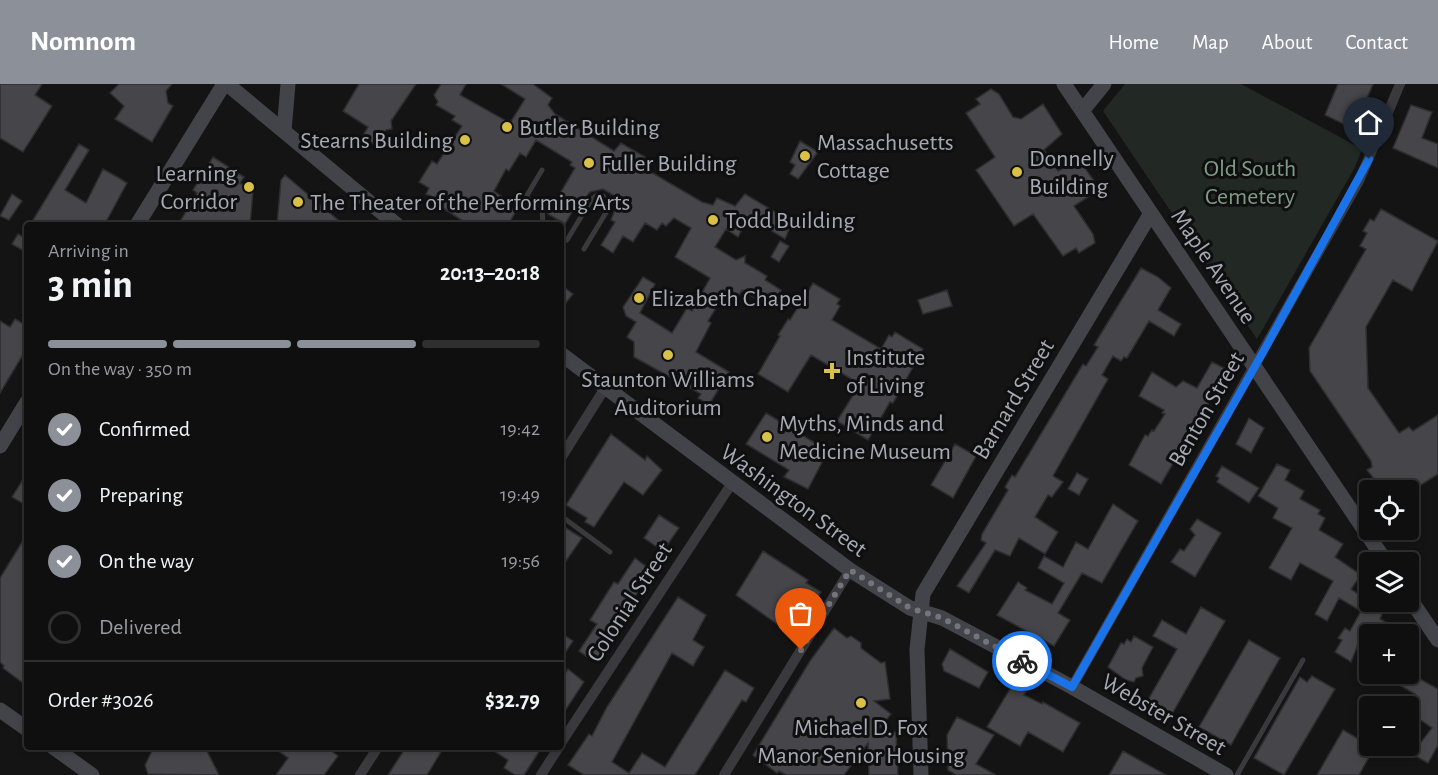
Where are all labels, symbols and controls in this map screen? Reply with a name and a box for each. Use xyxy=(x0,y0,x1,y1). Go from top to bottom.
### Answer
text: Nomnom xyxy=(30,28,136,56)
text: Home xyxy=(1108,32,1159,53)
text: Map xyxy=(1192,32,1229,53)
text: About xyxy=(1262,32,1312,53)
text: Contact xyxy=(1345,32,1408,53)
pin xyxy=(1343,97,1394,159)
icon: home xyxy=(1352,106,1385,139)
place label: Butler Building xyxy=(519,116,660,140)
marker: Butler Building xyxy=(500,120,514,134)
place label: Stearns Building xyxy=(300,129,453,153)
place label: Massachusetts Cottage xyxy=(817,131,954,183)
marker: Stearns Building xyxy=(458,133,472,147)
place label: Donnelly Building xyxy=(1029,147,1114,199)
marker: Massachusetts Cottage xyxy=(798,149,812,163)
place label: Fuller Building xyxy=(601,152,737,176)
marker: Fuller Building xyxy=(582,156,596,170)
park label: Old South Cemetery xyxy=(1204,157,1296,209)
place label: Learning Corridor xyxy=(155,162,237,214)
marker: Donnelly Building xyxy=(1010,165,1024,179)
marker: Learning Corridor xyxy=(242,180,256,194)
place label: The Theater of the Performing Arts xyxy=(310,191,630,215)
marker: The Theater of the Performing Arts xyxy=(291,195,305,209)
street label: Maple Avenue xyxy=(1166,205,1260,328)
place label: Todd Building xyxy=(725,209,855,233)
marker: Todd Building xyxy=(706,213,720,227)
text: Arriving in xyxy=(48,241,129,261)
text: 20:13–20:18 xyxy=(440,262,540,284)
text: 3 min xyxy=(48,266,133,305)
place label: Elizabeth Chapel xyxy=(651,287,808,311)
marker: Elizabeth Chapel xyxy=(632,291,646,305)
street label: Barnard Street xyxy=(969,335,1059,464)
place label: Institute of Living xyxy=(846,346,925,398)
marker: Staunton Williams Auditorium xyxy=(661,348,675,362)
street label: Benton Street xyxy=(1165,348,1249,471)
text: On the way · 350 m xyxy=(48,359,192,379)
marker: Institute of Living xyxy=(823,362,841,380)
place label: Staunton Williams Auditorium xyxy=(581,368,755,420)
place label: Myths, Minds and Medicine Museum xyxy=(779,412,951,464)
icon: check xyxy=(48,413,81,446)
text: Confirmed xyxy=(99,418,190,440)
text: 19:42 xyxy=(500,419,540,439)
marker: Myths, Minds and Medicine Museum xyxy=(760,430,774,444)
street label: Washington Street xyxy=(716,440,871,562)
icon: check xyxy=(48,479,81,512)
map controls xyxy=(1359,480,1419,756)
button: locate xyxy=(1359,480,1419,540)
text: Preparing xyxy=(99,484,183,506)
text: 19:49 xyxy=(500,485,540,505)
street label: Colonial Street xyxy=(582,538,677,666)
icon: check xyxy=(48,545,81,578)
text: On the way xyxy=(99,550,194,572)
text: 19:56 xyxy=(501,551,540,571)
button: layers xyxy=(1359,552,1419,612)
pin xyxy=(775,588,826,650)
icon: bag xyxy=(784,597,817,630)
text: Delivered xyxy=(99,616,182,638)
button: + xyxy=(1359,624,1419,684)
courier xyxy=(992,631,1052,691)
icon: bike xyxy=(1006,645,1039,678)
street label: Webster Street xyxy=(1097,670,1230,760)
text: Order #3026 xyxy=(48,689,154,711)
text: $32.79 xyxy=(485,689,540,711)
marker: Michael D. Fox Manor Senior Housing xyxy=(854,696,868,710)
button: − xyxy=(1359,696,1419,756)
place label: Michael D. Fox Manor Senior Housing xyxy=(757,716,965,768)

